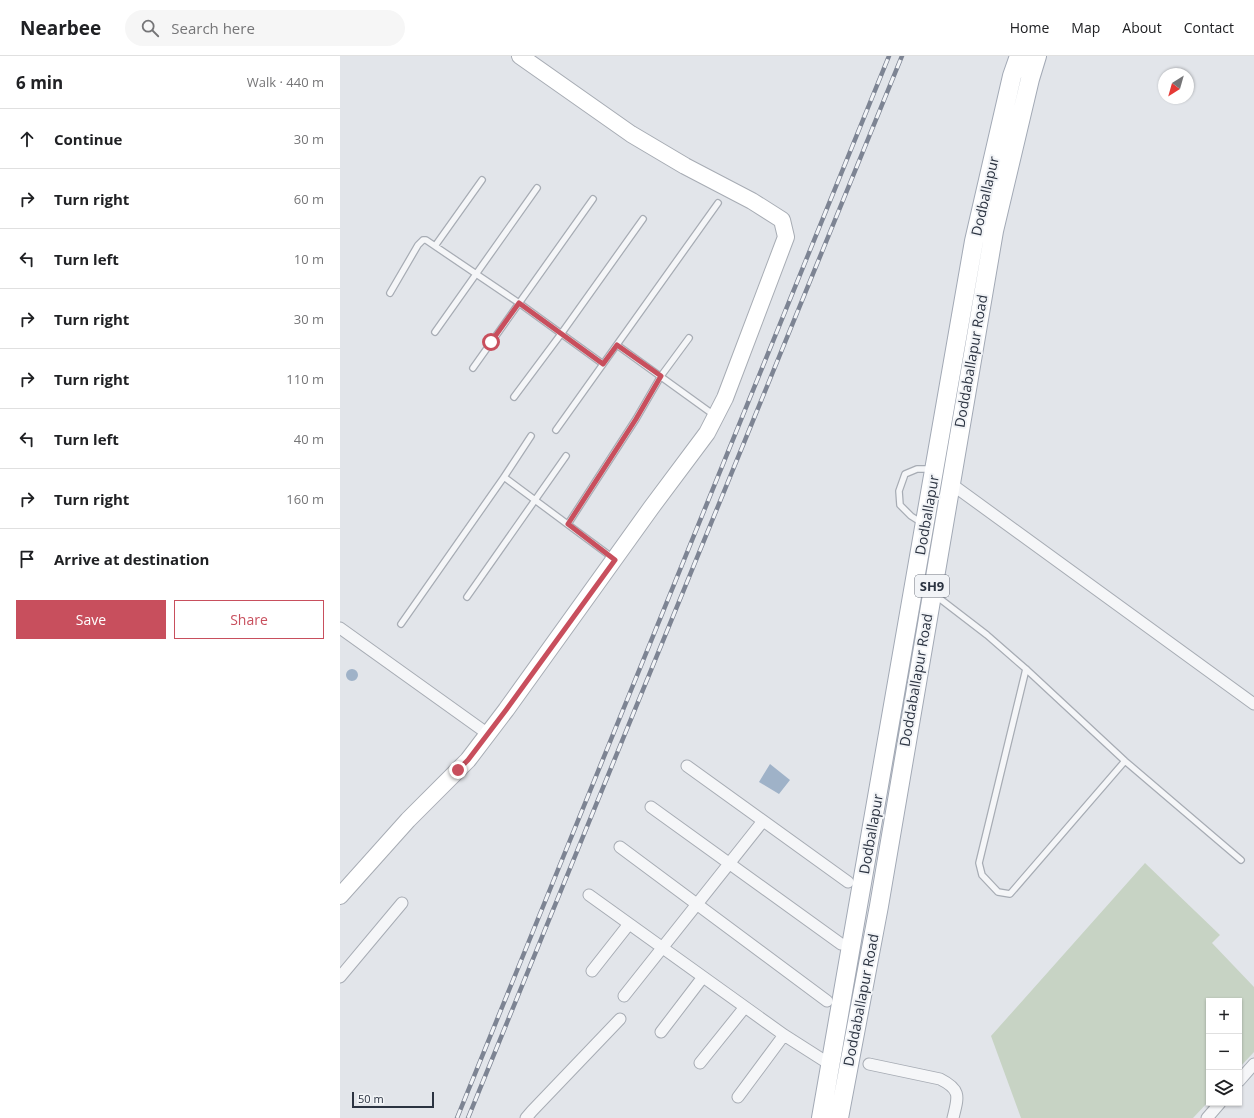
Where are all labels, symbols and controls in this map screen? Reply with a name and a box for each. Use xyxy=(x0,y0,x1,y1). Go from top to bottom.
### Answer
search box xyxy=(125,10,405,46)
text: Nearbee xyxy=(20,15,101,41)
icon: search xyxy=(139,17,161,39)
text: Search here xyxy=(171,18,255,38)
text: Home xyxy=(1010,18,1049,37)
text: Map xyxy=(1071,18,1100,37)
text: About xyxy=(1122,18,1162,37)
text: Contact xyxy=(1184,18,1234,37)
north arrow xyxy=(1158,68,1194,104)
text: 6 min xyxy=(16,71,63,94)
text: Walk · 440 m xyxy=(247,73,324,91)
icon: ahead xyxy=(16,128,38,150)
text: Continue xyxy=(54,129,122,149)
text: 30 m xyxy=(294,130,324,148)
street label: Dodballapur xyxy=(966,154,1003,238)
icon: right xyxy=(16,188,38,210)
text: Turn right xyxy=(54,189,129,209)
text: 60 m xyxy=(294,190,324,208)
icon: left xyxy=(16,248,38,270)
text: Turn left xyxy=(54,249,119,269)
text: 10 m xyxy=(294,250,324,268)
street label: Doddaballapur Road xyxy=(949,293,992,429)
icon: right xyxy=(16,308,38,330)
text: Turn right xyxy=(54,309,129,329)
text: 30 m xyxy=(294,310,324,328)
route start xyxy=(482,333,500,351)
icon: right xyxy=(16,368,38,390)
text: Turn right xyxy=(54,369,129,389)
text: 110 m xyxy=(286,370,324,388)
icon: left xyxy=(16,428,38,450)
text: Turn left xyxy=(54,429,119,449)
text: 40 m xyxy=(294,430,324,448)
street label: Dodballapur xyxy=(910,473,943,557)
icon: right xyxy=(16,488,38,510)
text: Turn right xyxy=(54,489,129,509)
text: 160 m xyxy=(286,490,324,508)
icon: arrive xyxy=(16,548,38,570)
text: Arrive at destination xyxy=(54,549,209,569)
road number: SH9 xyxy=(915,575,949,597)
button: Save xyxy=(16,600,166,639)
button: Share xyxy=(174,600,324,639)
street label: Doddaballapur Road xyxy=(894,612,937,748)
route end xyxy=(449,761,467,779)
street label: Dodballapur xyxy=(854,792,887,876)
street label: Doddaballapur Road xyxy=(838,932,883,1068)
map controls xyxy=(1206,998,1242,1106)
button: + xyxy=(1206,998,1242,1034)
button: − xyxy=(1206,1034,1242,1070)
button: layers xyxy=(1206,1070,1242,1106)
scale bar xyxy=(352,1090,434,1109)
text: 50 m xyxy=(358,1091,384,1106)

